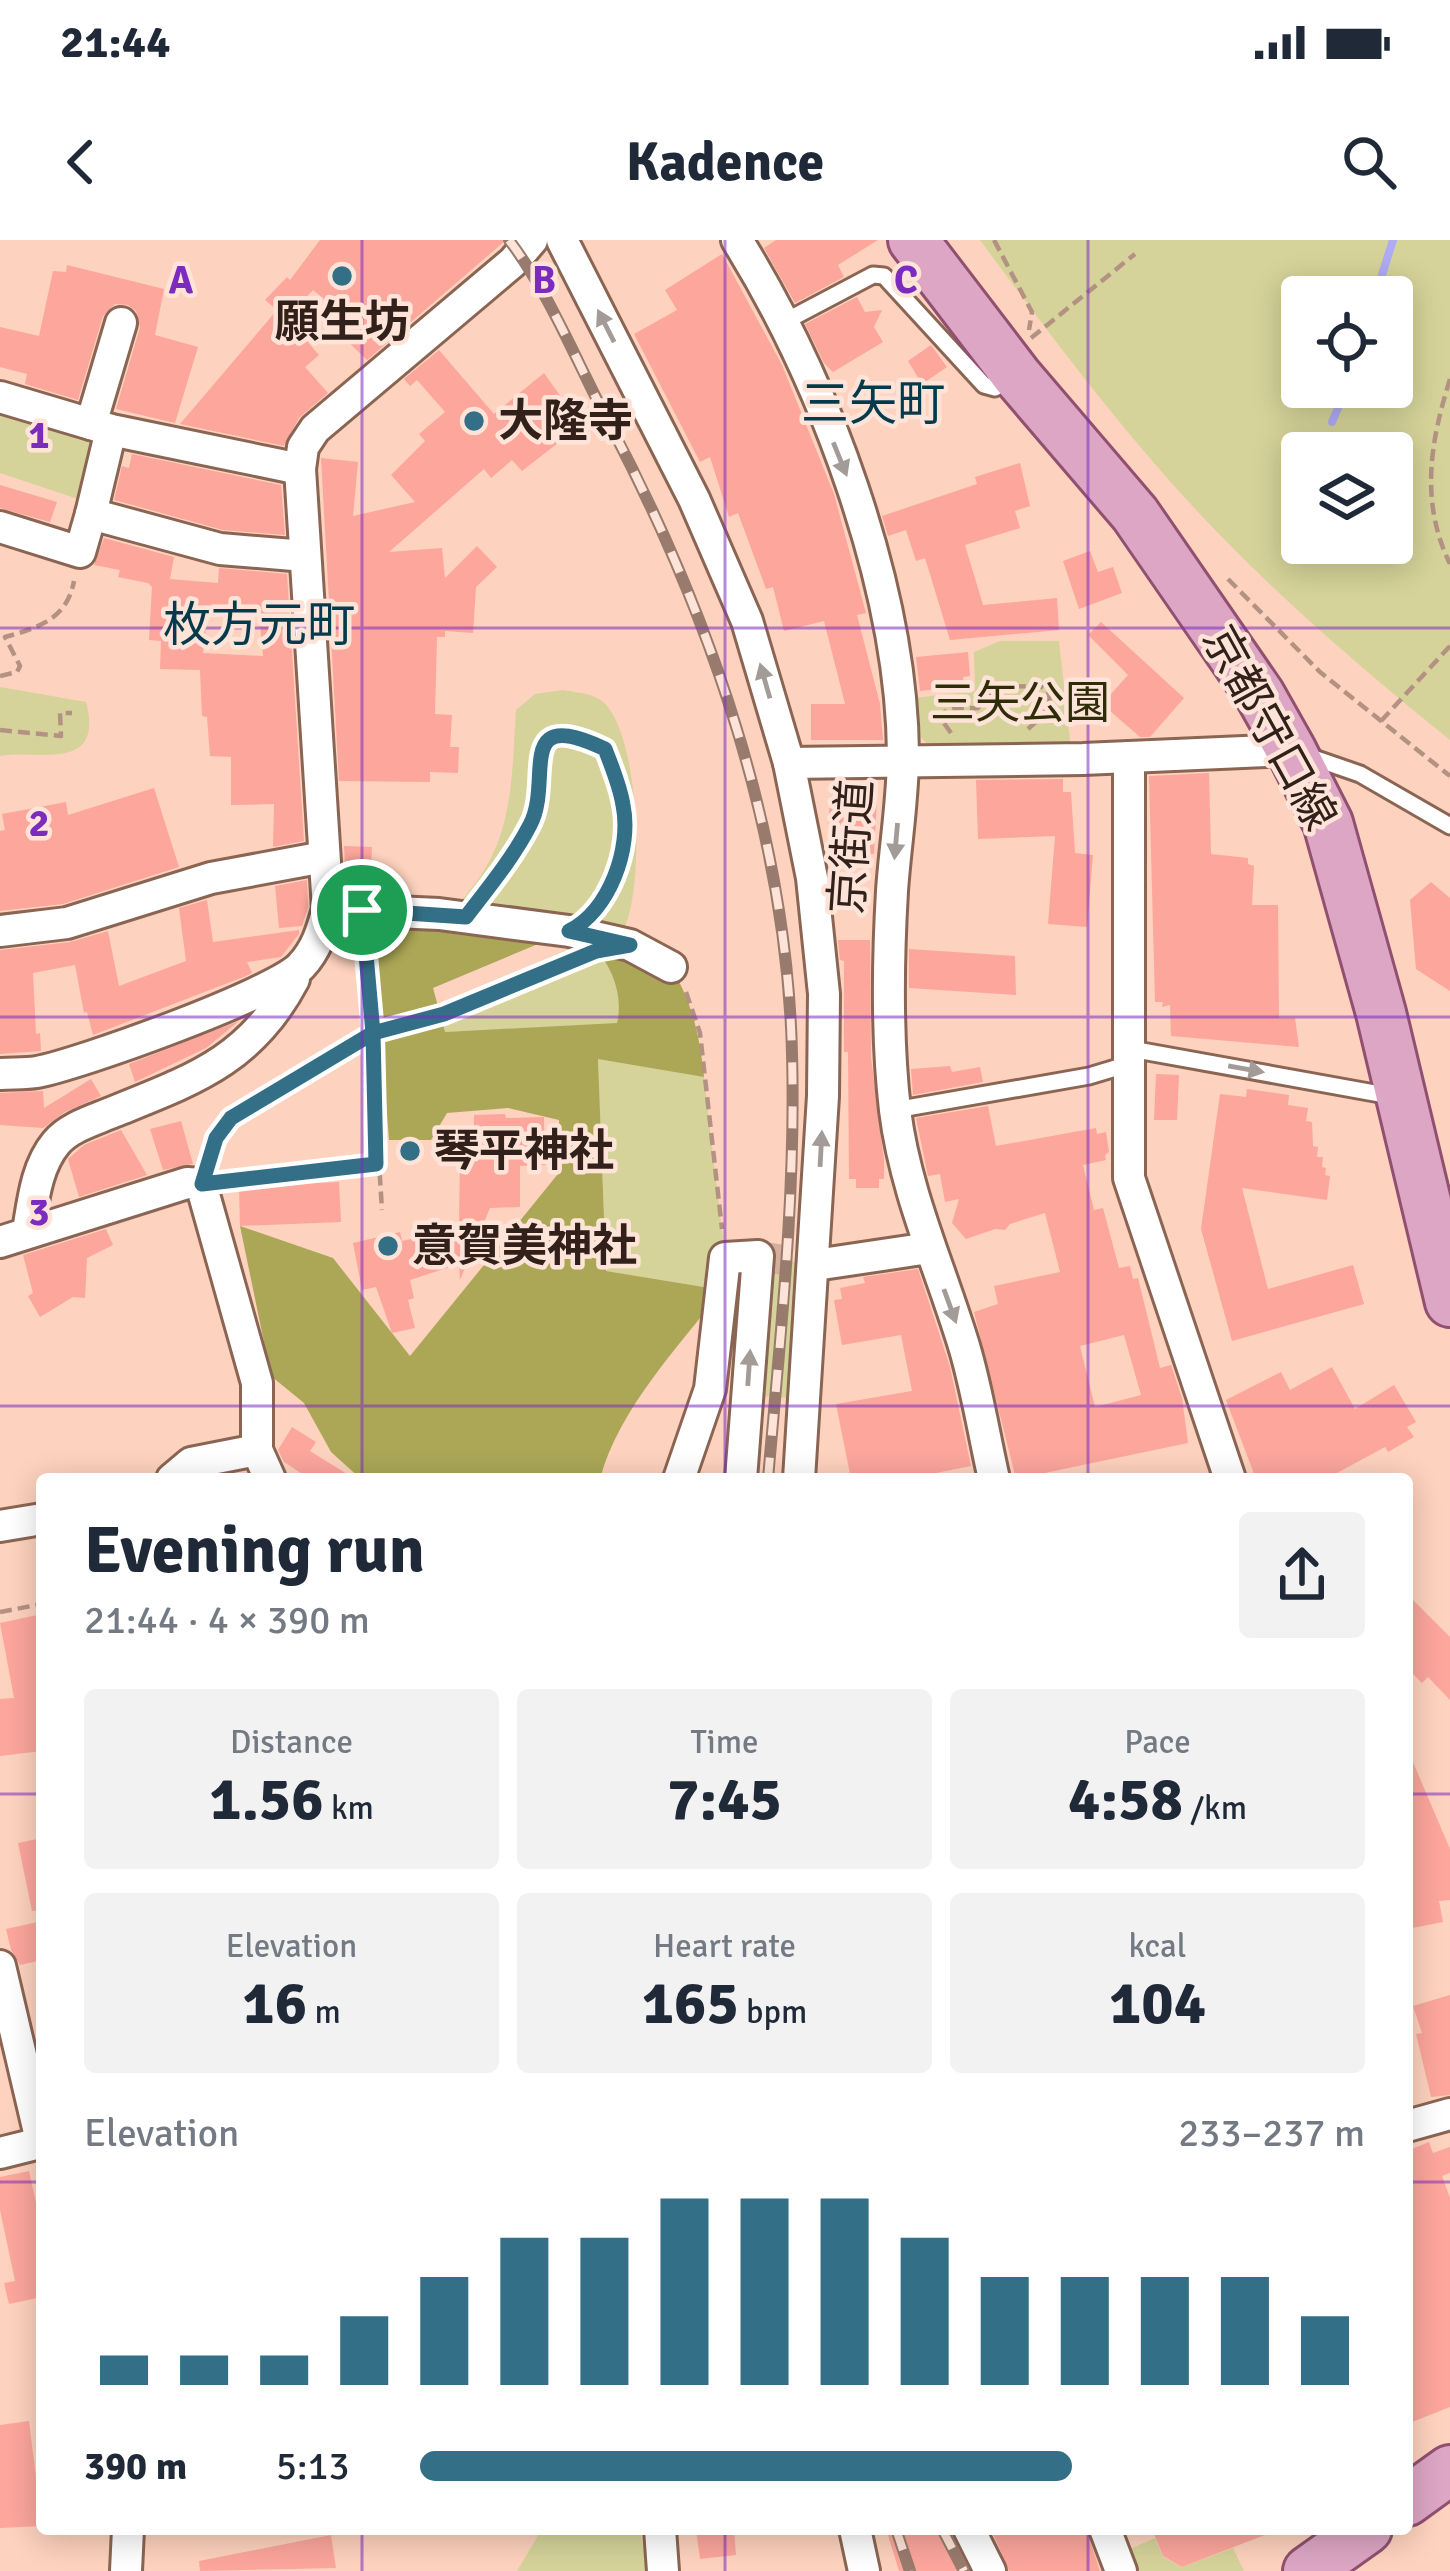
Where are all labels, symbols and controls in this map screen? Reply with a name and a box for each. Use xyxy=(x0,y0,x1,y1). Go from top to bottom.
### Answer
text: 21:44 xyxy=(60,15,170,70)
icon: back xyxy=(48,129,114,195)
text: Kadence xyxy=(626,129,824,196)
icon: search xyxy=(1336,129,1402,195)
text: A xyxy=(169,256,194,304)
text: B xyxy=(532,256,556,304)
text: C xyxy=(894,256,918,304)
marker: 願生坊 xyxy=(329,263,355,289)
map controls xyxy=(1281,276,1413,564)
button: locate xyxy=(1281,276,1413,408)
place label: 願生坊 xyxy=(274,295,410,350)
one-way arrow xyxy=(596,309,616,343)
district label: 三矢町 xyxy=(801,375,945,434)
place label: 大隆寺 xyxy=(498,394,633,449)
marker: 大隆寺 xyxy=(461,408,487,434)
text: 1 xyxy=(28,411,50,459)
button: layers xyxy=(1281,432,1413,564)
one-way arrow xyxy=(831,442,850,478)
district label: 枚方元町 xyxy=(163,596,355,655)
street label: 京都守口線 xyxy=(1190,616,1348,840)
one-way arrow xyxy=(755,662,773,699)
park label: 三矢公園 xyxy=(930,676,1110,731)
street label: 京街道 xyxy=(820,778,884,916)
text: 2 xyxy=(28,799,50,847)
one-way arrow xyxy=(886,822,905,860)
pin xyxy=(311,859,413,961)
icon: arrive xyxy=(329,877,395,943)
one-way arrow xyxy=(1228,1061,1266,1079)
place label: 琴平神社 xyxy=(434,1124,614,1179)
one-way arrow xyxy=(812,1129,831,1167)
marker: 琴平神社 xyxy=(397,1138,423,1164)
text: 3 xyxy=(28,1188,50,1236)
place label: 意賀美神社 xyxy=(412,1219,637,1274)
marker: 意賀美神社 xyxy=(375,1233,401,1259)
one-way arrow xyxy=(942,1289,960,1325)
one-way arrow xyxy=(740,1349,759,1386)
text: Evening run xyxy=(84,1510,425,1591)
button: share xyxy=(1239,1512,1365,1638)
text: 21:44 · 4 × 390 m xyxy=(84,1596,370,1644)
text: Distance xyxy=(230,1722,353,1763)
text: Time xyxy=(691,1722,759,1763)
text: Pace xyxy=(1124,1722,1191,1763)
text: 1.56 xyxy=(209,1763,324,1837)
text: 7:45 xyxy=(667,1763,782,1837)
text: 4:58 xyxy=(1068,1763,1183,1837)
text: km xyxy=(324,1788,374,1829)
text: /km xyxy=(1183,1788,1247,1829)
text: Elevation xyxy=(226,1926,357,1967)
text: Heart rate xyxy=(653,1926,796,1967)
text: kcal xyxy=(1129,1926,1186,1967)
text: 16 xyxy=(242,1967,307,2041)
text: 165 xyxy=(642,1967,739,2041)
text: 104 xyxy=(1109,1967,1206,2041)
text: m xyxy=(307,1992,341,2033)
text: bpm xyxy=(739,1992,807,2033)
text: Elevation xyxy=(84,2109,239,2157)
text: 233–237 m xyxy=(1178,2109,1365,2157)
text: 390 m xyxy=(84,2442,187,2490)
text: 5:13 xyxy=(276,2442,350,2490)

